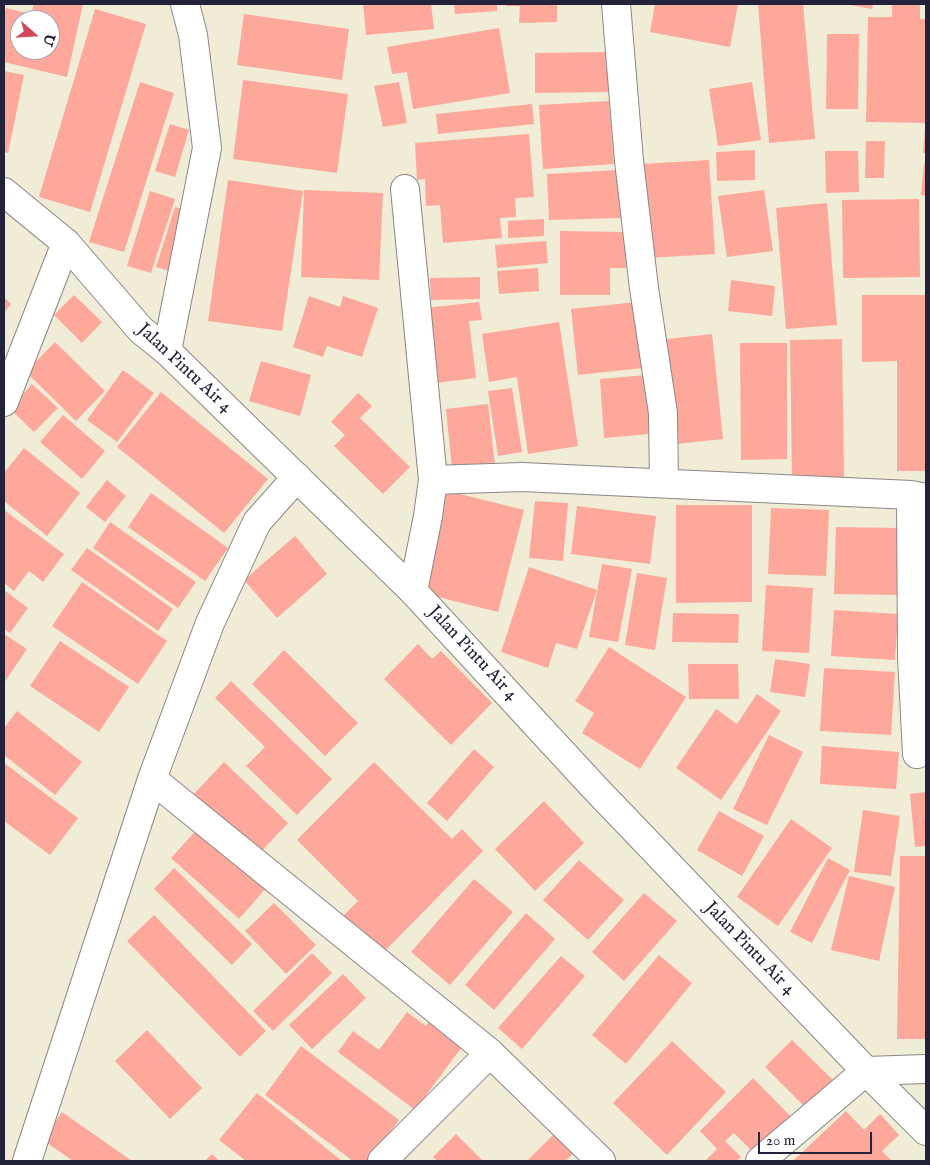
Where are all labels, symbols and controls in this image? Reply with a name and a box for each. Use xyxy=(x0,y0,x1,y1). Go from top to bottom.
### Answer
north arrow xyxy=(10,10,60,60)
text: U xyxy=(38,31,59,48)
street label: Jalan Pintu Air 4 xyxy=(132,320,236,418)
street label: Jalan Pintu Air 4 xyxy=(423,602,521,706)
street label: Jalan Pintu Air 4 xyxy=(699,898,799,1000)
scale bar xyxy=(760,1122,874,1154)
text: 20 m xyxy=(766,1131,795,1150)

